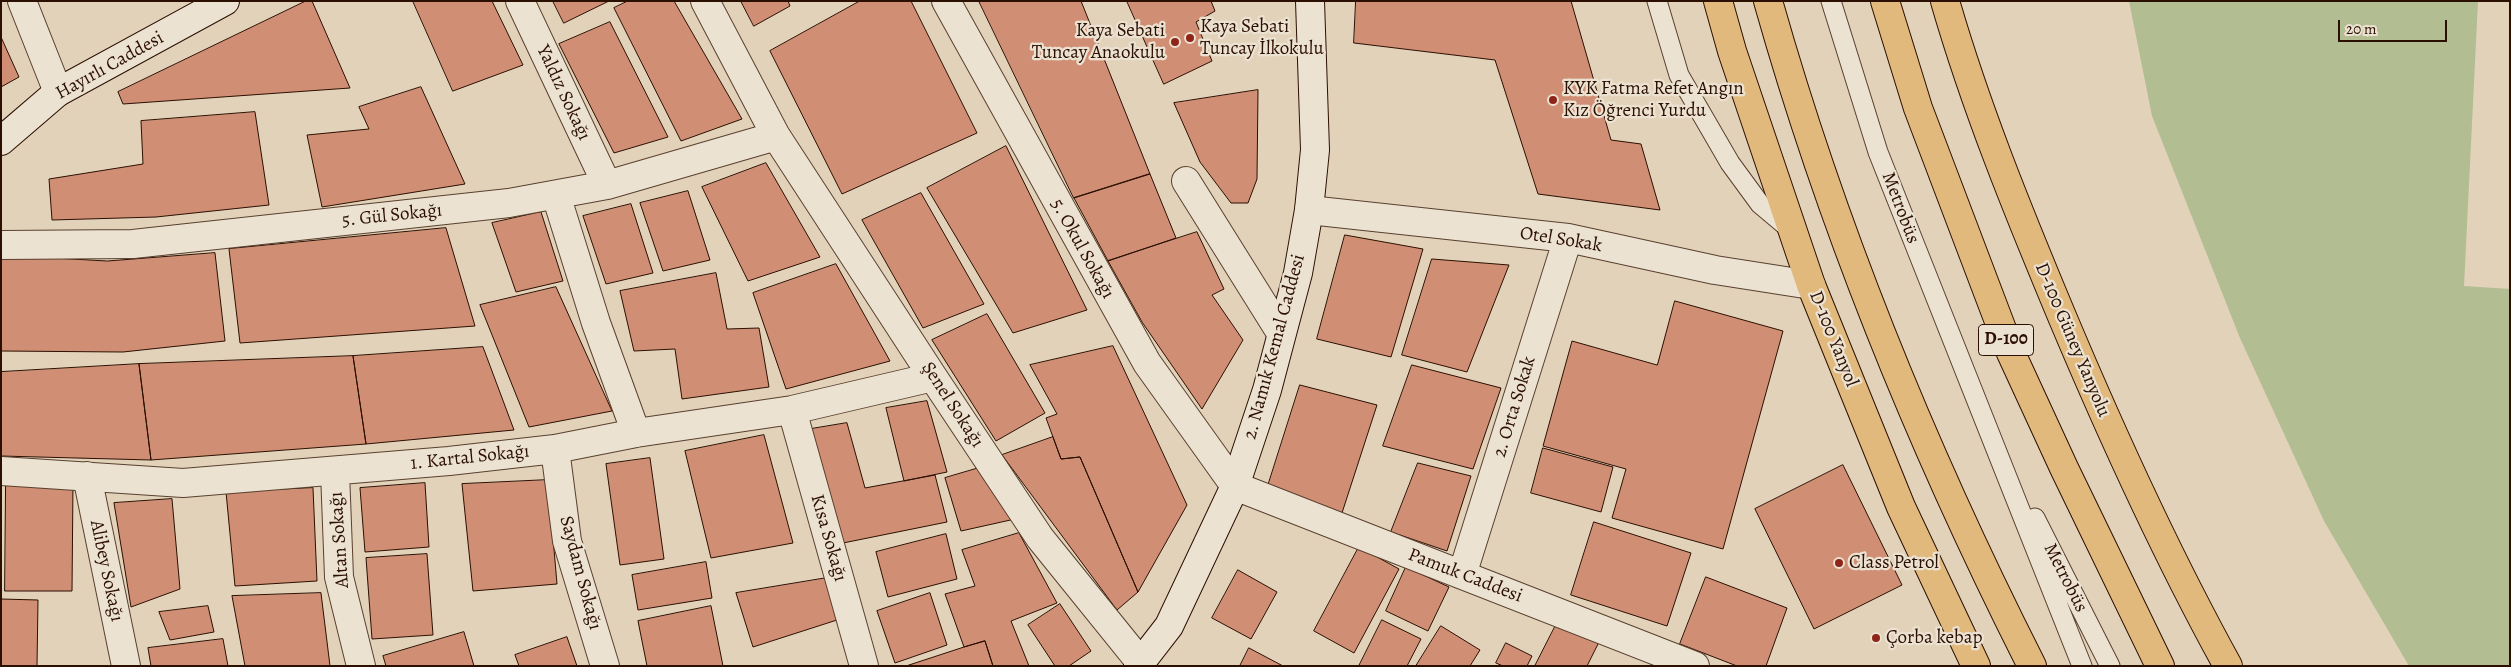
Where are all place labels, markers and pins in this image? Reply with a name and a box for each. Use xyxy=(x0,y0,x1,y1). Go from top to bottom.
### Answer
place label: Kaya Sebati Tuncay İlkokulu xyxy=(1200,16,1324,60)
place label: Kaya Sebati Tuncay Anaokulu xyxy=(1032,20,1165,64)
marker: Kaya Sebati Tuncay İlkokulu xyxy=(1184,32,1196,44)
marker: Kaya Sebati Tuncay Anaokulu xyxy=(1169,36,1181,48)
place label: KYK Fatma Refet Angın Kız Öğrenci Yurdu xyxy=(1563,78,1744,122)
marker: KYK Fatma Refet Angın Kız Öğrenci Yurdu xyxy=(1547,94,1559,106)
place label: Class Petrol xyxy=(1849,552,1939,574)
marker: Class Petrol xyxy=(1833,557,1845,569)
place label: Çorba kebap xyxy=(1886,627,1983,649)
marker: Çorba kebap xyxy=(1870,632,1882,644)

